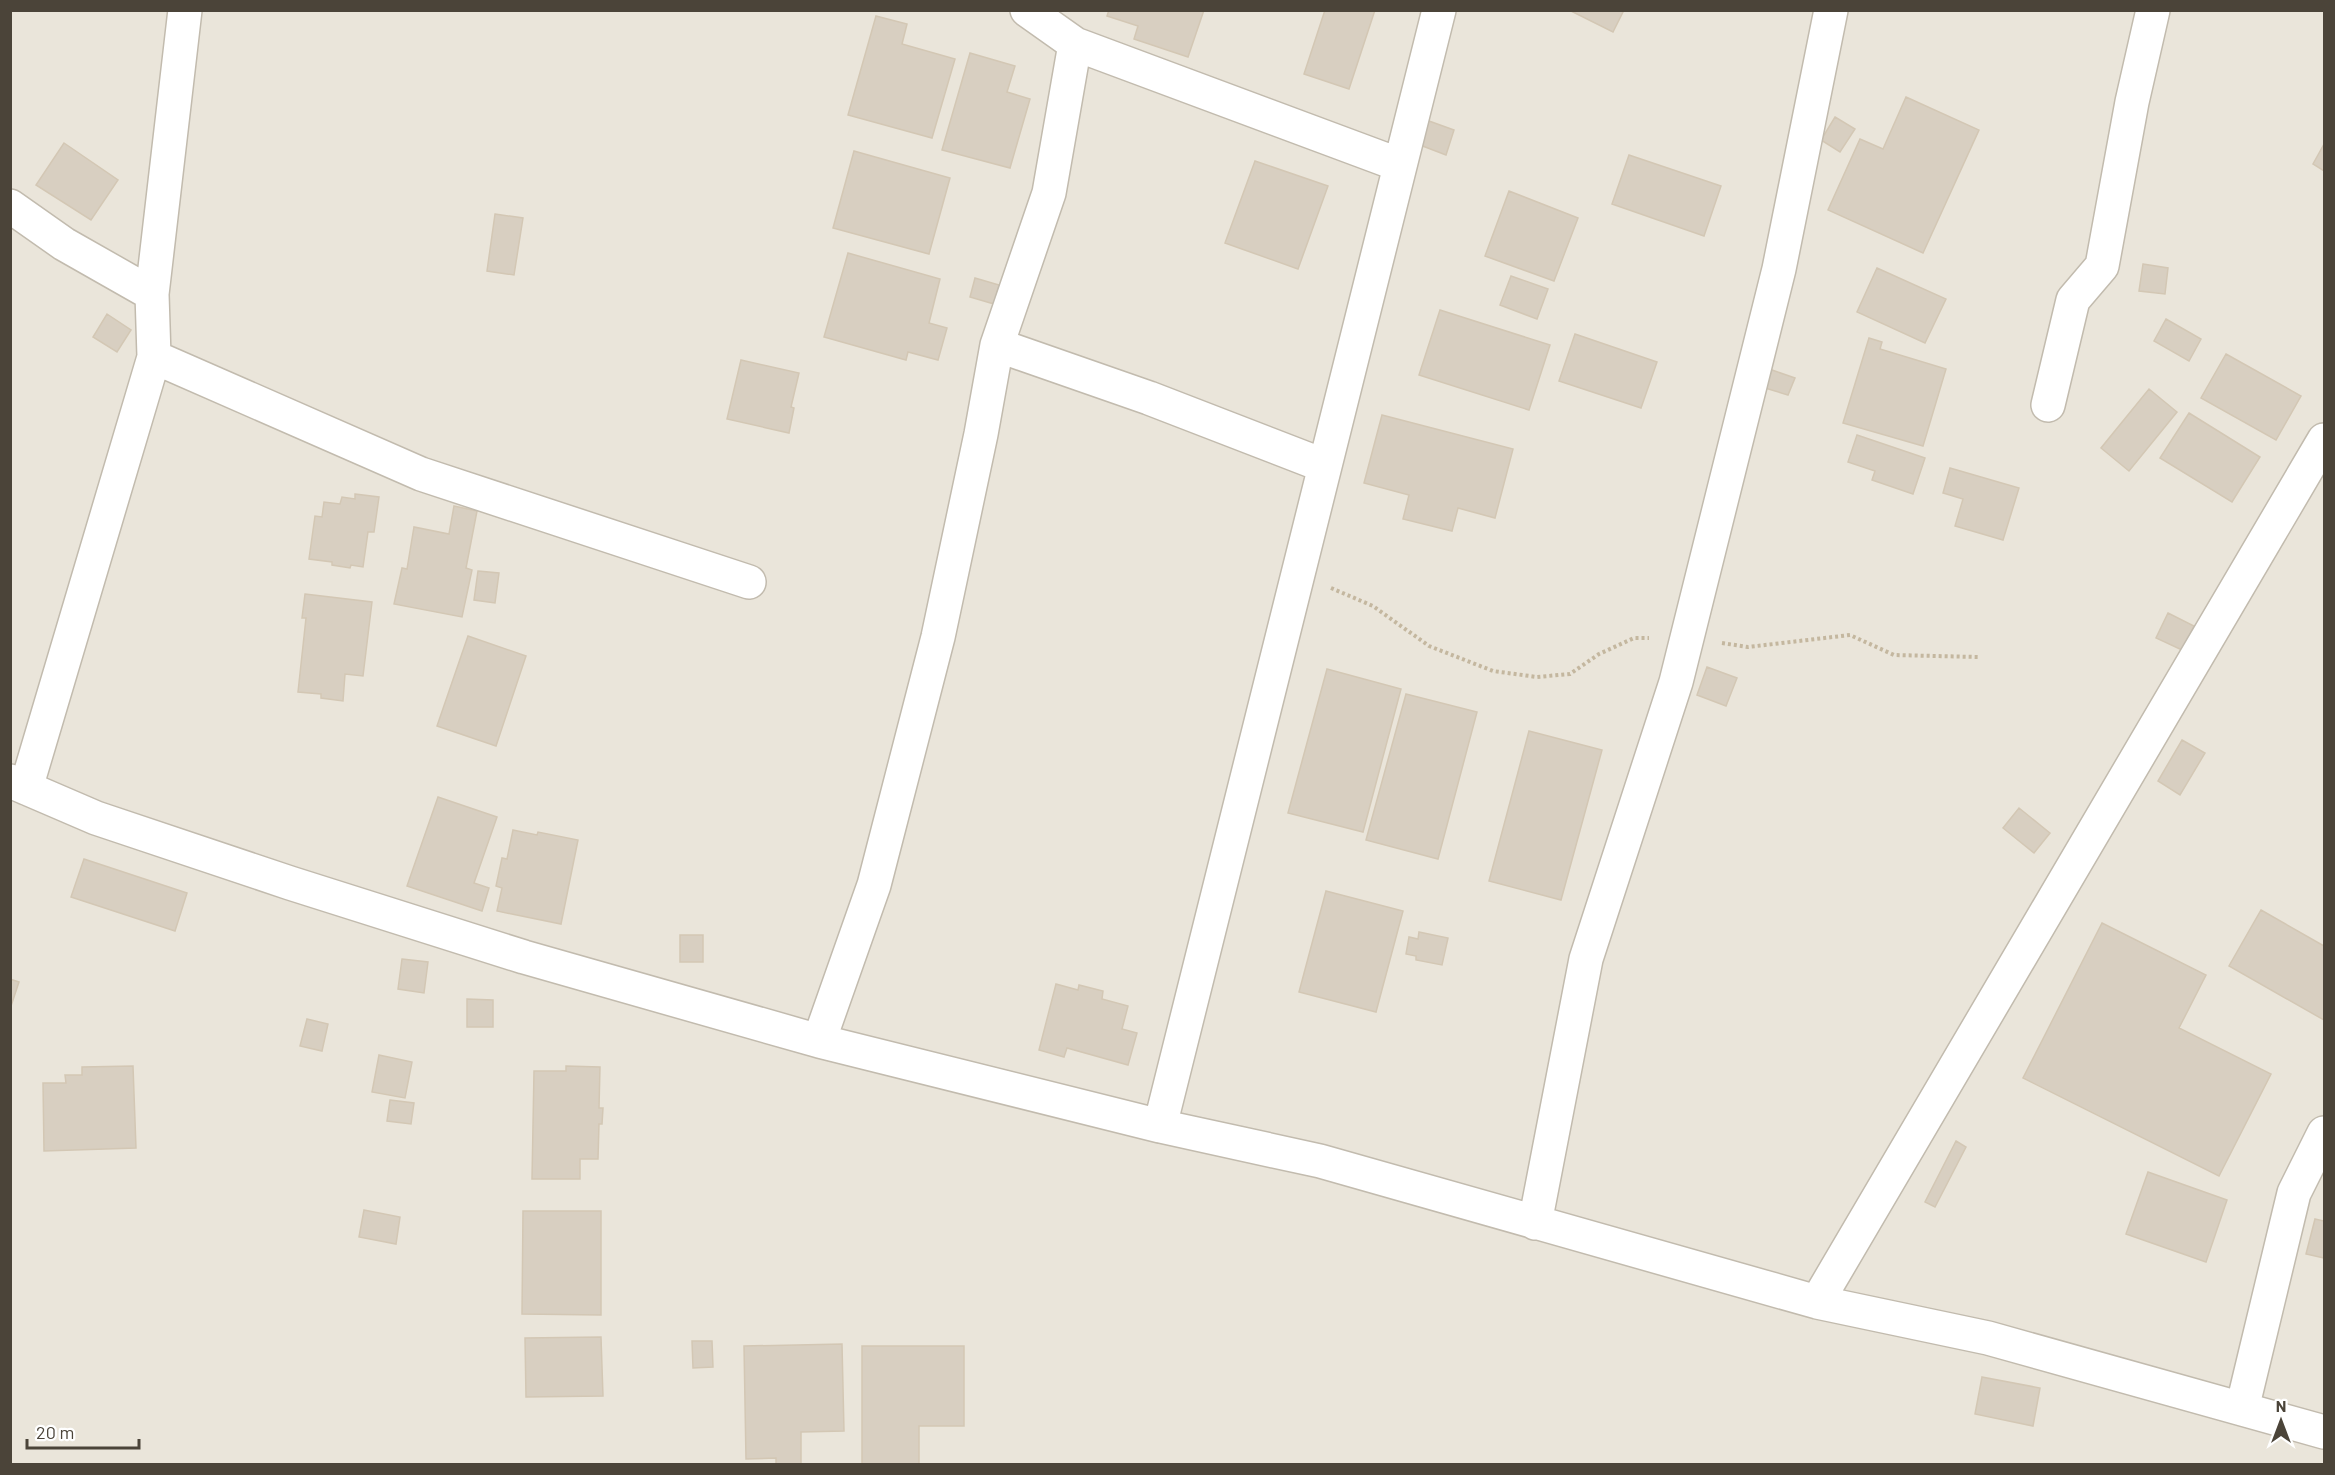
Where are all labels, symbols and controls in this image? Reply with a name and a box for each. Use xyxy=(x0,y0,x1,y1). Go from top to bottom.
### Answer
north arrow xyxy=(2251,1391,2311,1451)
text: N xyxy=(2276,1396,2286,1415)
scale bar xyxy=(27,1412,140,1450)
text: 20 m xyxy=(36,1421,74,1443)

